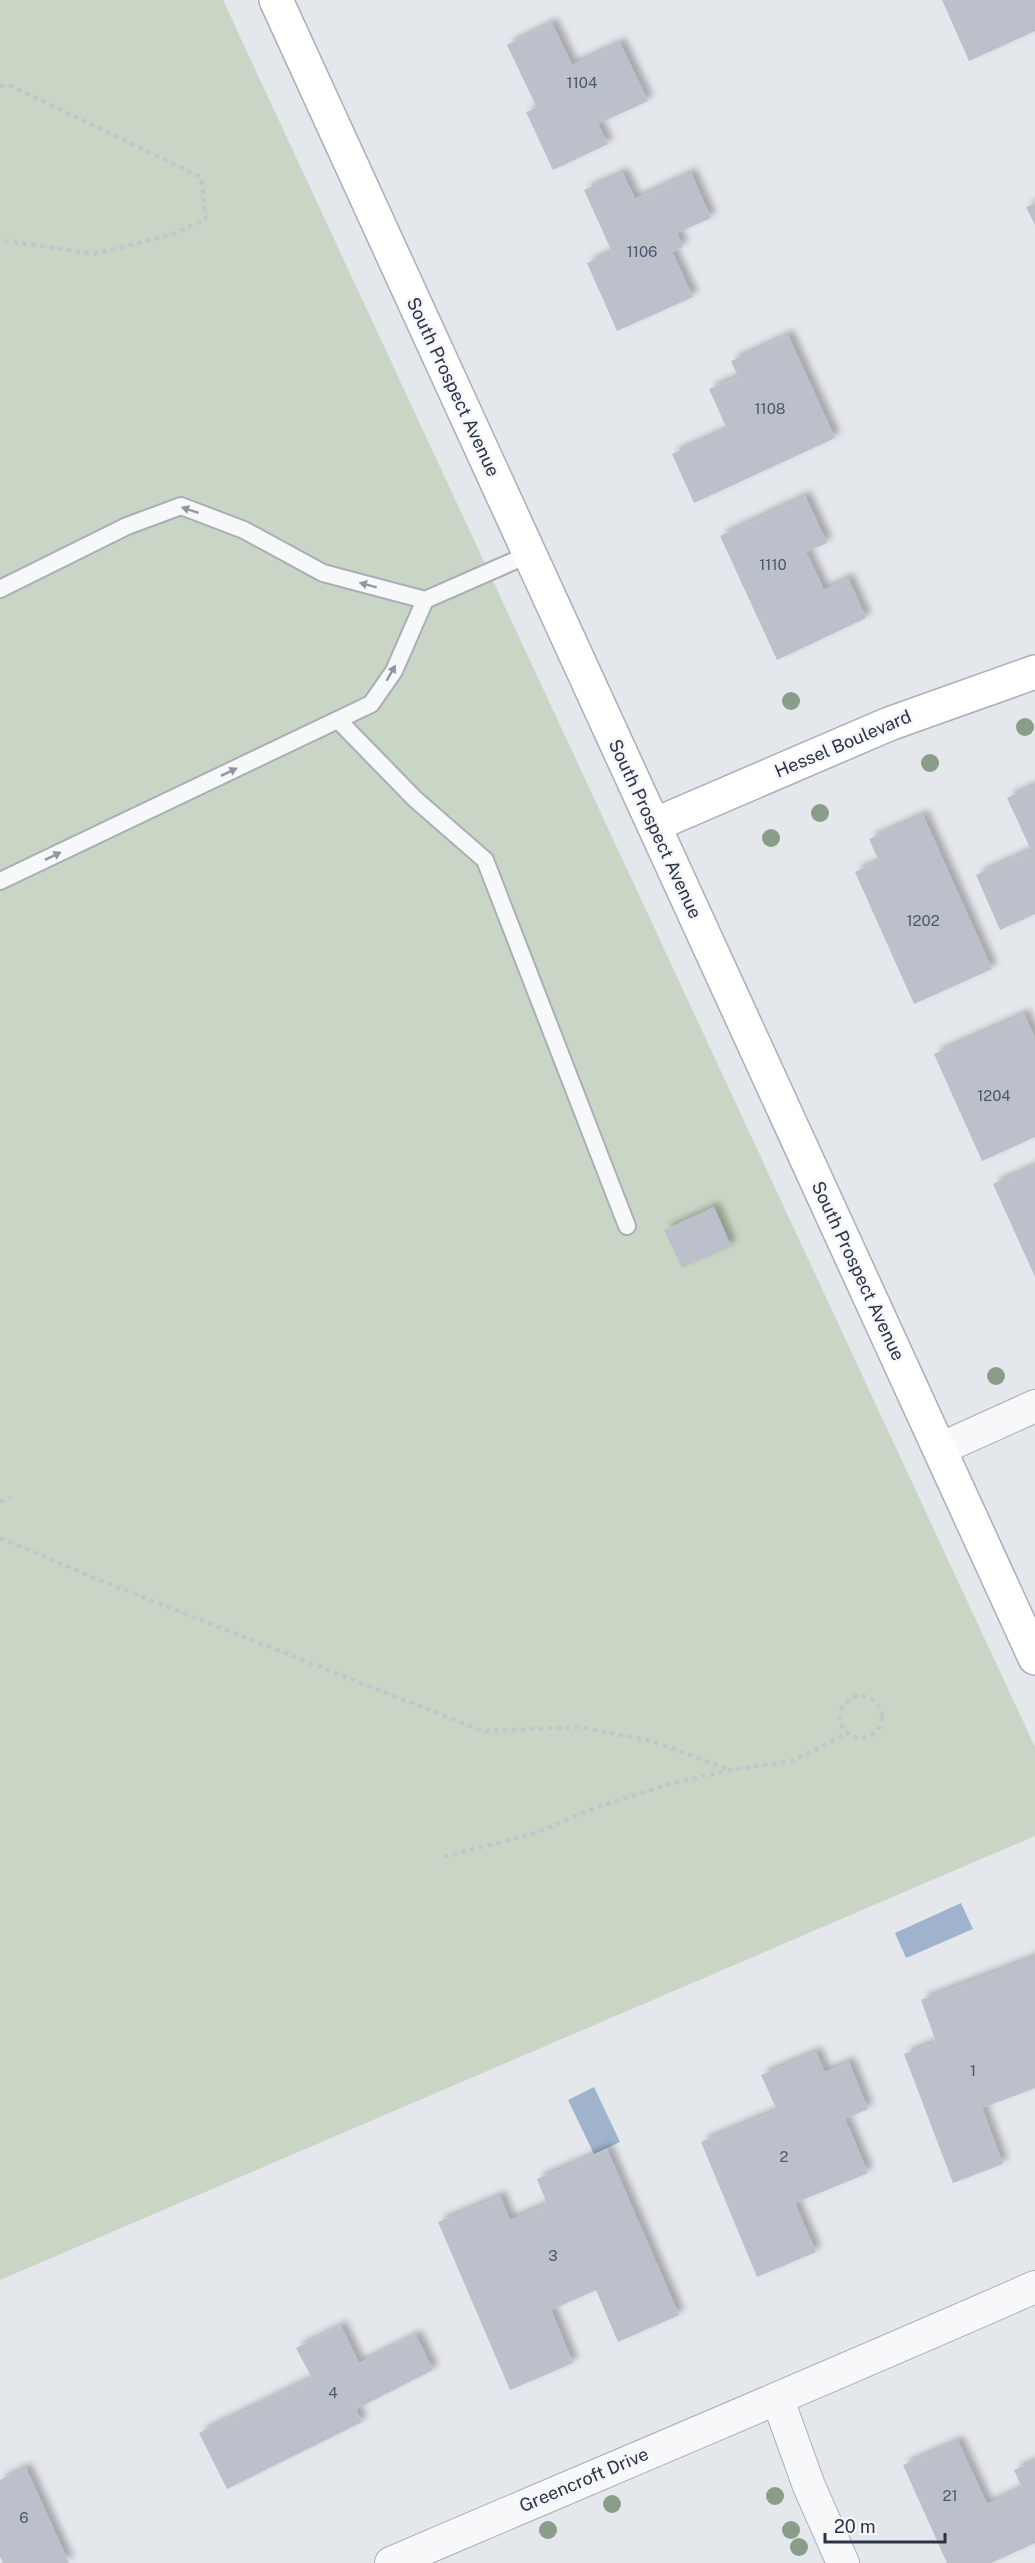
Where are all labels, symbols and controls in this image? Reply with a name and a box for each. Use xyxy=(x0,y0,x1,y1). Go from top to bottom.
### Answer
house number: 1104 xyxy=(567,74,597,91)
house number: 1106 xyxy=(627,243,657,260)
street label: South Prospect Avenue xyxy=(403,294,504,480)
house number: 1108 xyxy=(754,400,786,417)
one-way arrow xyxy=(180,505,198,514)
house number: 1110 xyxy=(759,556,787,573)
one-way arrow xyxy=(359,580,377,589)
one-way arrow xyxy=(386,665,397,681)
street label: Hessel Boulevard xyxy=(771,705,914,782)
street label: South Prospect Avenue xyxy=(605,736,706,922)
one-way arrow xyxy=(220,767,237,776)
one-way arrow xyxy=(44,851,61,860)
house number: 1202 xyxy=(906,912,940,929)
house number: 1204 xyxy=(977,1087,1011,1104)
street label: South Prospect Avenue xyxy=(808,1178,909,1364)
house number: 1 xyxy=(970,2062,976,2079)
house number: 2 xyxy=(780,2148,789,2165)
house number: 3 xyxy=(548,2247,558,2264)
house number: 4 xyxy=(328,2384,338,2401)
street label: Greencroft Drive xyxy=(516,2443,652,2516)
house number: 21 xyxy=(942,2487,958,2504)
scale bar xyxy=(825,2506,945,2544)
house number: 6 xyxy=(19,2509,29,2526)
text: 20 m xyxy=(834,2516,876,2537)

